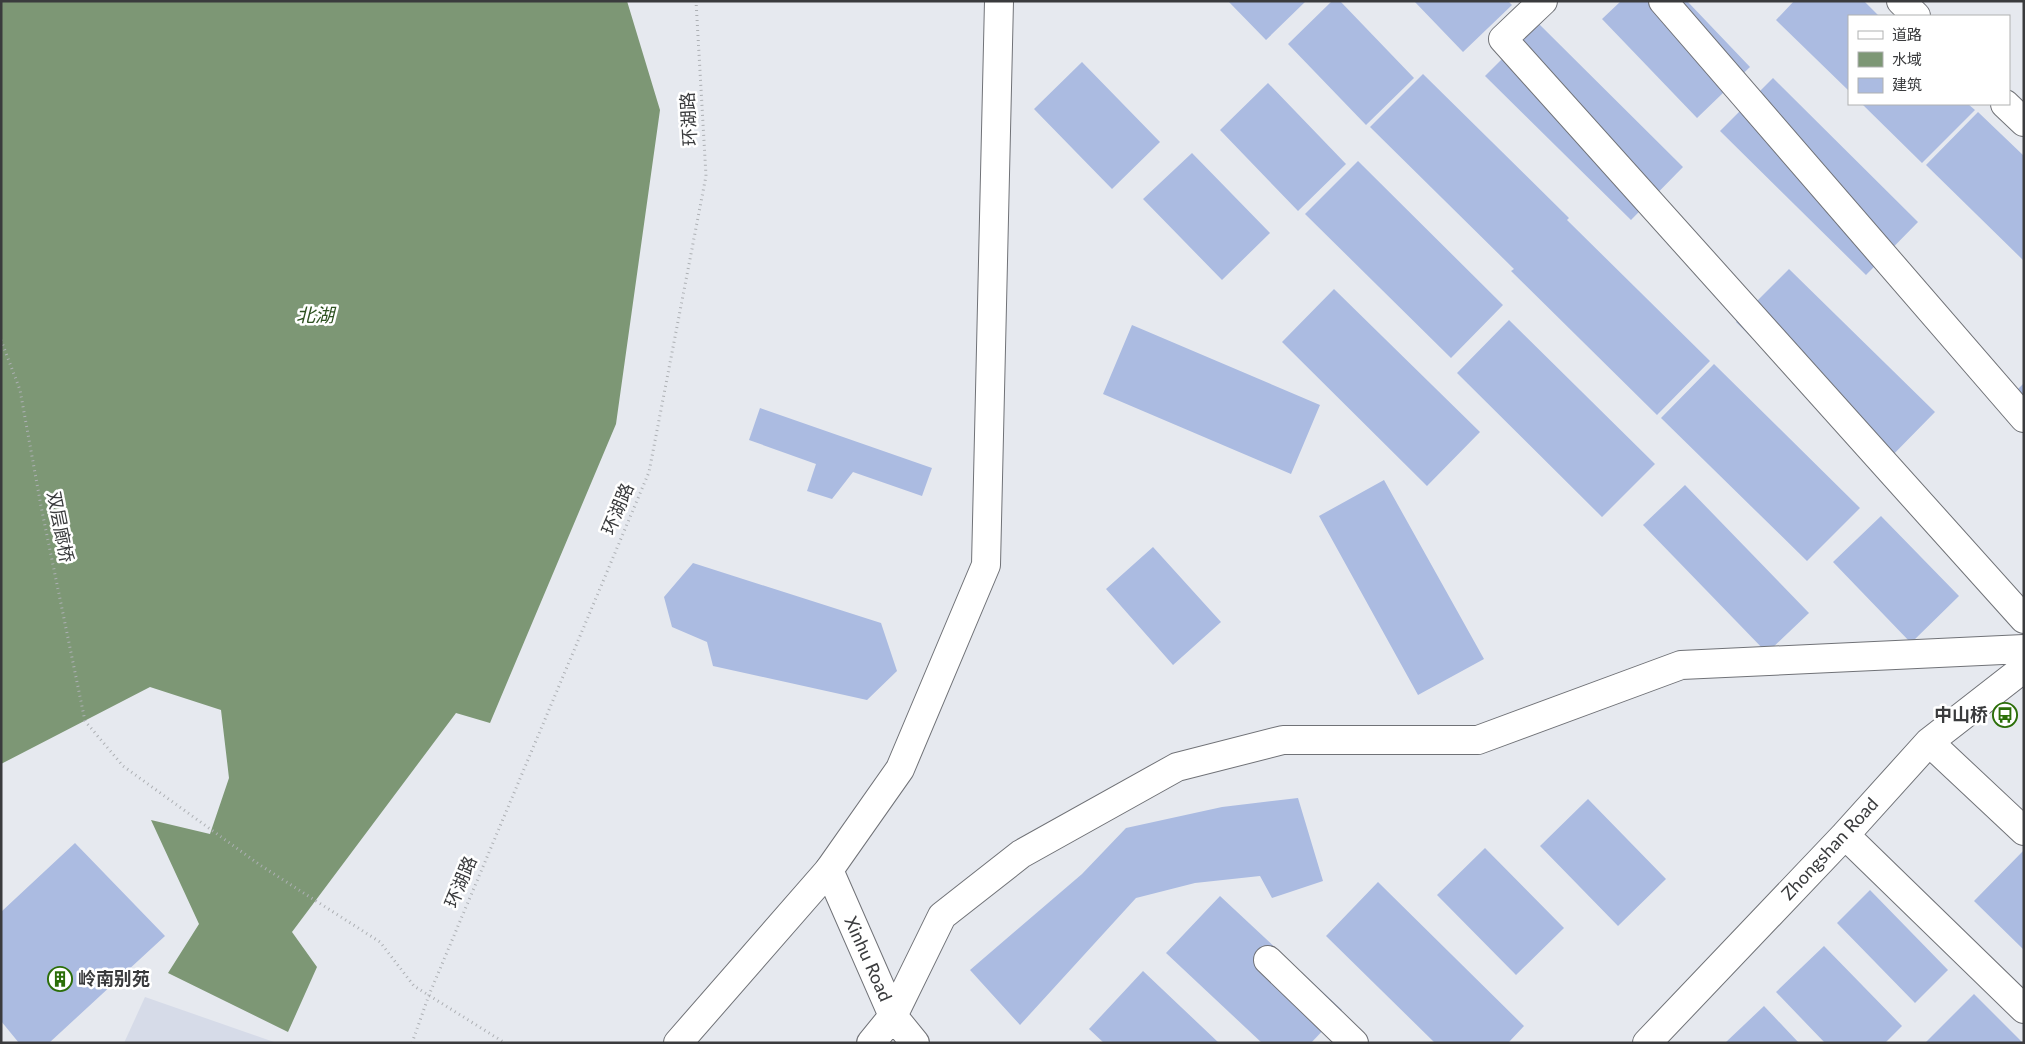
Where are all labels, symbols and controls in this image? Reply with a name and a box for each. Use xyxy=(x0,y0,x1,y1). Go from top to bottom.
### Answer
legend xyxy=(1848,15,2010,105)
text: 道路 xyxy=(1892,25,1922,43)
text: 水域 xyxy=(1892,50,1922,68)
text: 建筑 xyxy=(1892,75,1922,93)
street label: 环湖路 xyxy=(676,92,700,147)
water label: 北湖 xyxy=(296,303,337,326)
street label: 环湖路 xyxy=(596,479,638,538)
street label: 双层廊桥 xyxy=(43,489,79,564)
bus stop icon: 中山桥 xyxy=(1992,702,2018,728)
place label: 中山桥 xyxy=(1934,703,1988,725)
street label: Zhongshan Road xyxy=(1776,793,1882,904)
street label: 环湖路 xyxy=(439,852,481,911)
street label: Xinhu Road xyxy=(840,913,897,1004)
building icon: 岭南别苑 xyxy=(47,966,73,992)
place label: 岭南别苑 xyxy=(78,967,150,989)

